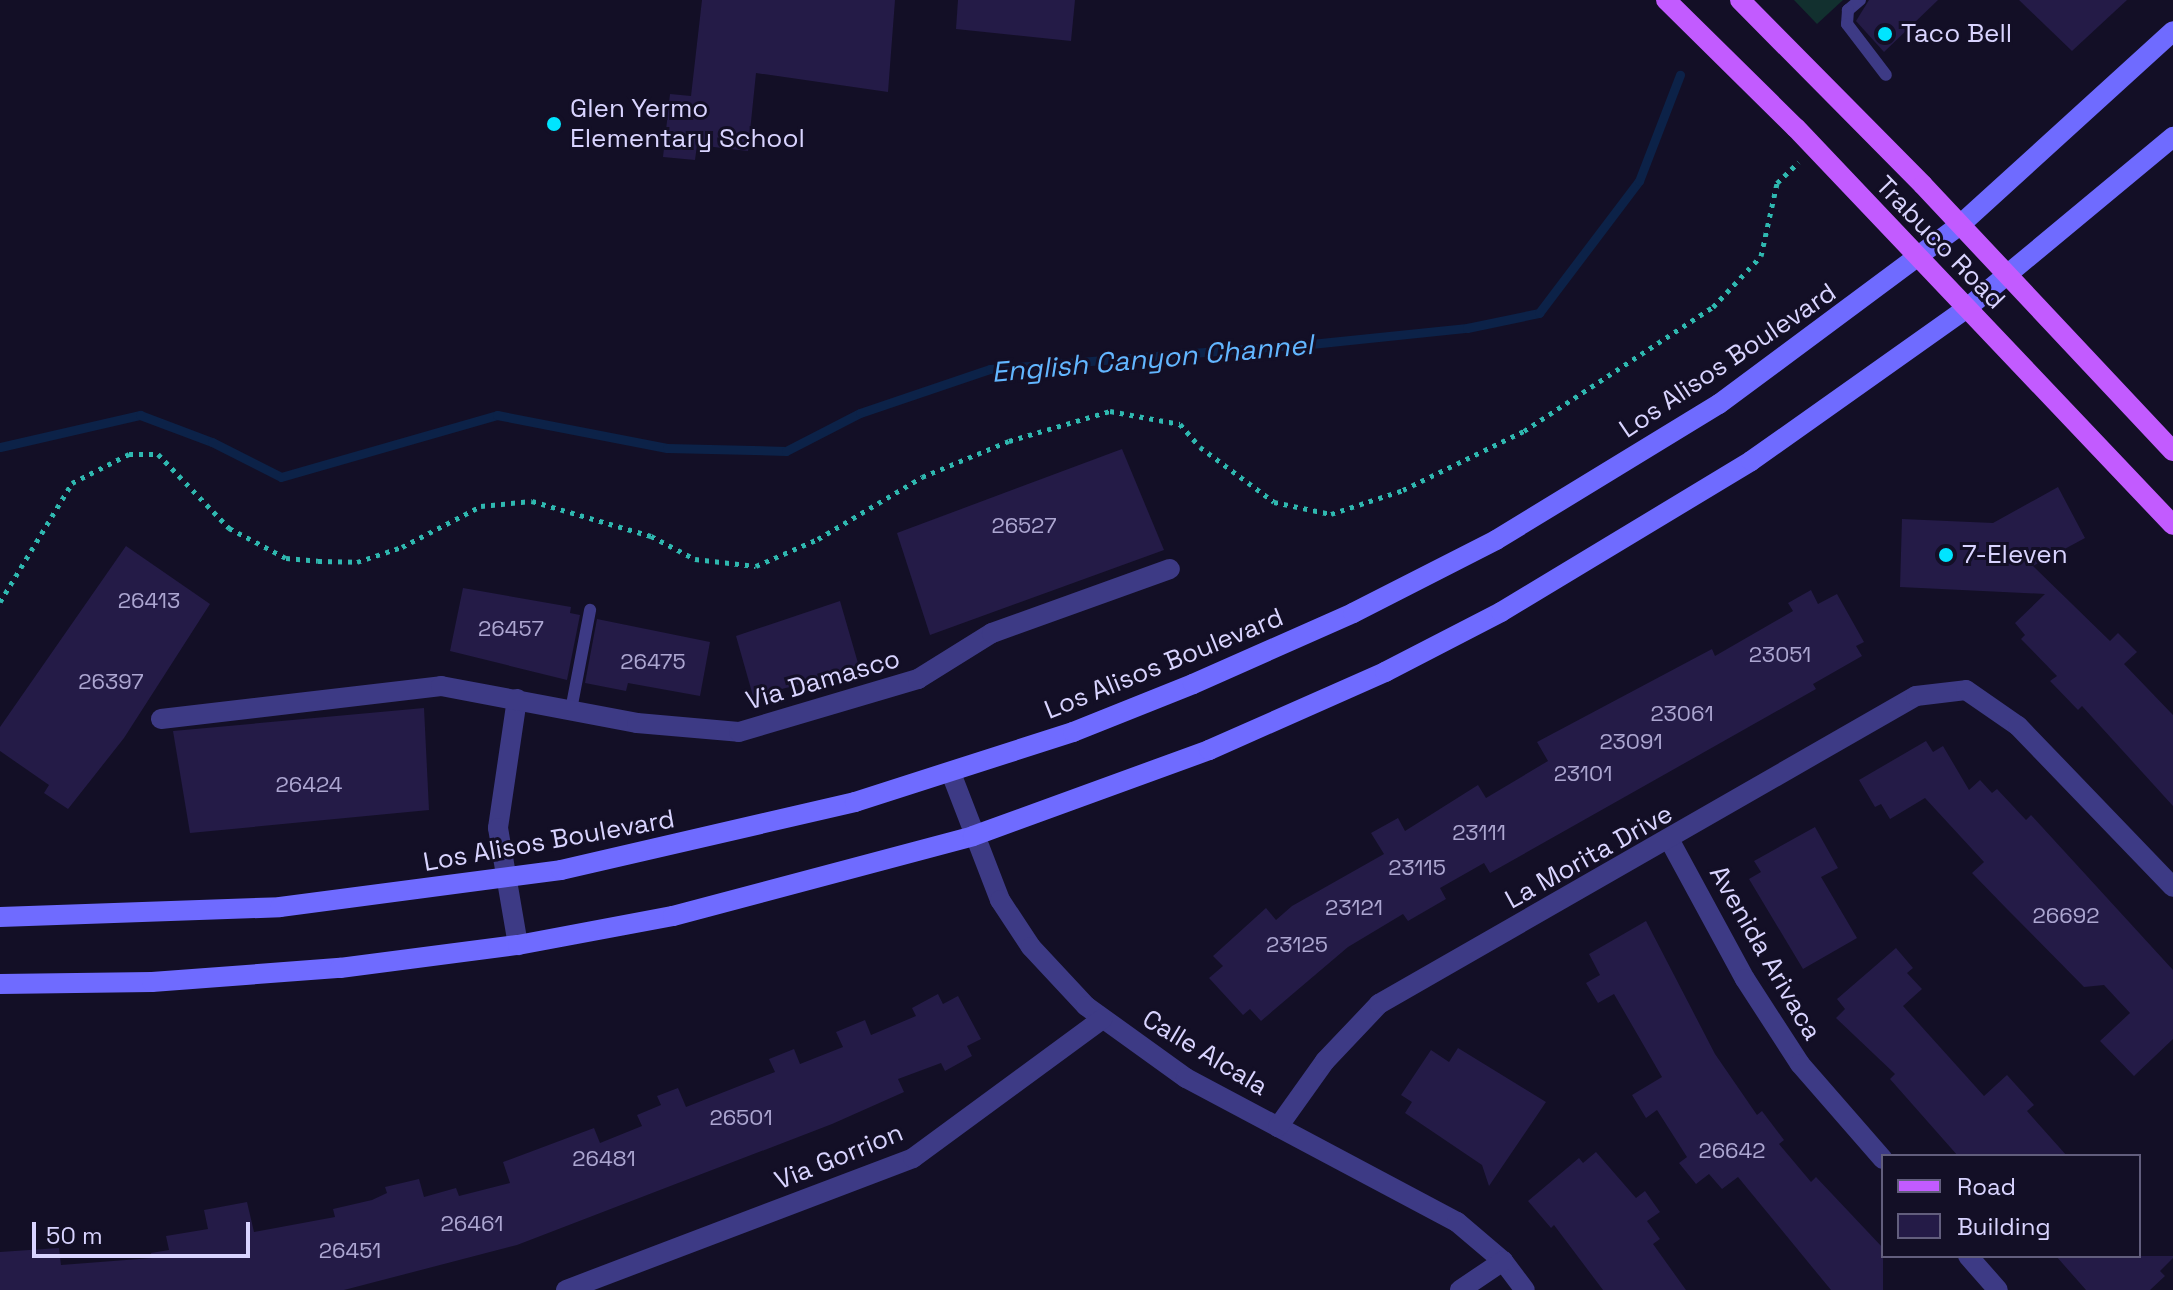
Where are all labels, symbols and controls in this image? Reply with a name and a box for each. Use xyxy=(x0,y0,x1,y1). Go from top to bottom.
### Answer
place label: Taco Bell xyxy=(1901,18,2012,50)
marker: Taco Bell xyxy=(1876,25,1894,43)
place label: Glen Yermo Elementary School xyxy=(570,93,805,154)
marker: Glen Yermo Elementary School xyxy=(545,115,563,133)
street label: Trabuco Road xyxy=(1869,170,2011,316)
street label: Los Alisos Boulevard xyxy=(1614,277,1842,445)
water label: English Canyon Channel xyxy=(990,327,1314,389)
house number: 26527 xyxy=(991,513,1057,539)
place label: 7-Eleven xyxy=(1962,539,2068,571)
marker: 7-Eleven xyxy=(1937,546,1955,564)
house number: 26413 xyxy=(118,588,180,614)
street label: Los Alisos Boulevard xyxy=(1040,602,1288,726)
house number: 26457 xyxy=(478,616,544,642)
house number: 23051 xyxy=(1749,642,1811,668)
street label: Via Damasco xyxy=(742,643,904,717)
house number: 26475 xyxy=(620,649,686,675)
house number: 26397 xyxy=(78,669,144,695)
house number: 23061 xyxy=(1650,701,1714,727)
house number: 23091 xyxy=(1599,729,1663,755)
house number: 23101 xyxy=(1554,761,1612,787)
house number: 26424 xyxy=(276,772,342,798)
street label: La Morita Drive xyxy=(1500,798,1678,916)
street label: Los Alisos Boulevard xyxy=(421,804,677,878)
house number: 23111 xyxy=(1452,820,1506,846)
house number: 23115 xyxy=(1388,855,1446,881)
street label: Avenida Arivaca xyxy=(1702,860,1828,1046)
house number: 23121 xyxy=(1325,895,1383,921)
house number: 26692 xyxy=(2033,903,2099,929)
house number: 23125 xyxy=(1266,932,1328,958)
street label: Calle Alcala xyxy=(1137,1003,1273,1103)
house number: 26501 xyxy=(709,1105,773,1131)
street label: Via Gorrion xyxy=(770,1117,908,1197)
house number: 26642 xyxy=(1698,1138,1766,1164)
house number: 26481 xyxy=(572,1146,636,1172)
legend xyxy=(1881,1154,2141,1258)
text: Road xyxy=(1957,1171,2016,1202)
scale bar xyxy=(36,1206,254,1256)
house number: 26461 xyxy=(440,1211,504,1237)
text: Building xyxy=(1957,1211,2051,1242)
text: 50 m xyxy=(46,1220,103,1251)
house number: 26451 xyxy=(319,1238,381,1264)

